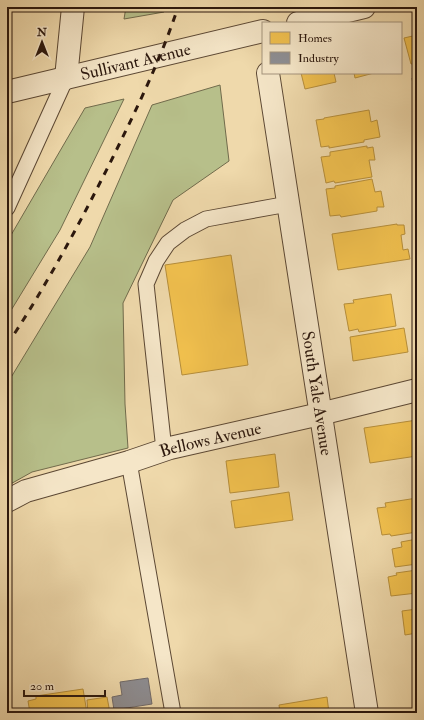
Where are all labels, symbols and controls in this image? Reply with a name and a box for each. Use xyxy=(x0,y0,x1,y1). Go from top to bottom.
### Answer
north arrow xyxy=(22,22,62,62)
legend xyxy=(262,22,402,74)
text: N xyxy=(36,26,48,39)
text: Homes xyxy=(298,31,332,46)
street label: Sullivant Avenue xyxy=(78,38,193,85)
text: Industry xyxy=(298,51,340,66)
street label: South Yale Avenue xyxy=(298,329,338,457)
street label: Bellows Avenue xyxy=(156,417,263,461)
scale bar xyxy=(24,672,105,698)
text: 20 m xyxy=(30,679,55,694)

